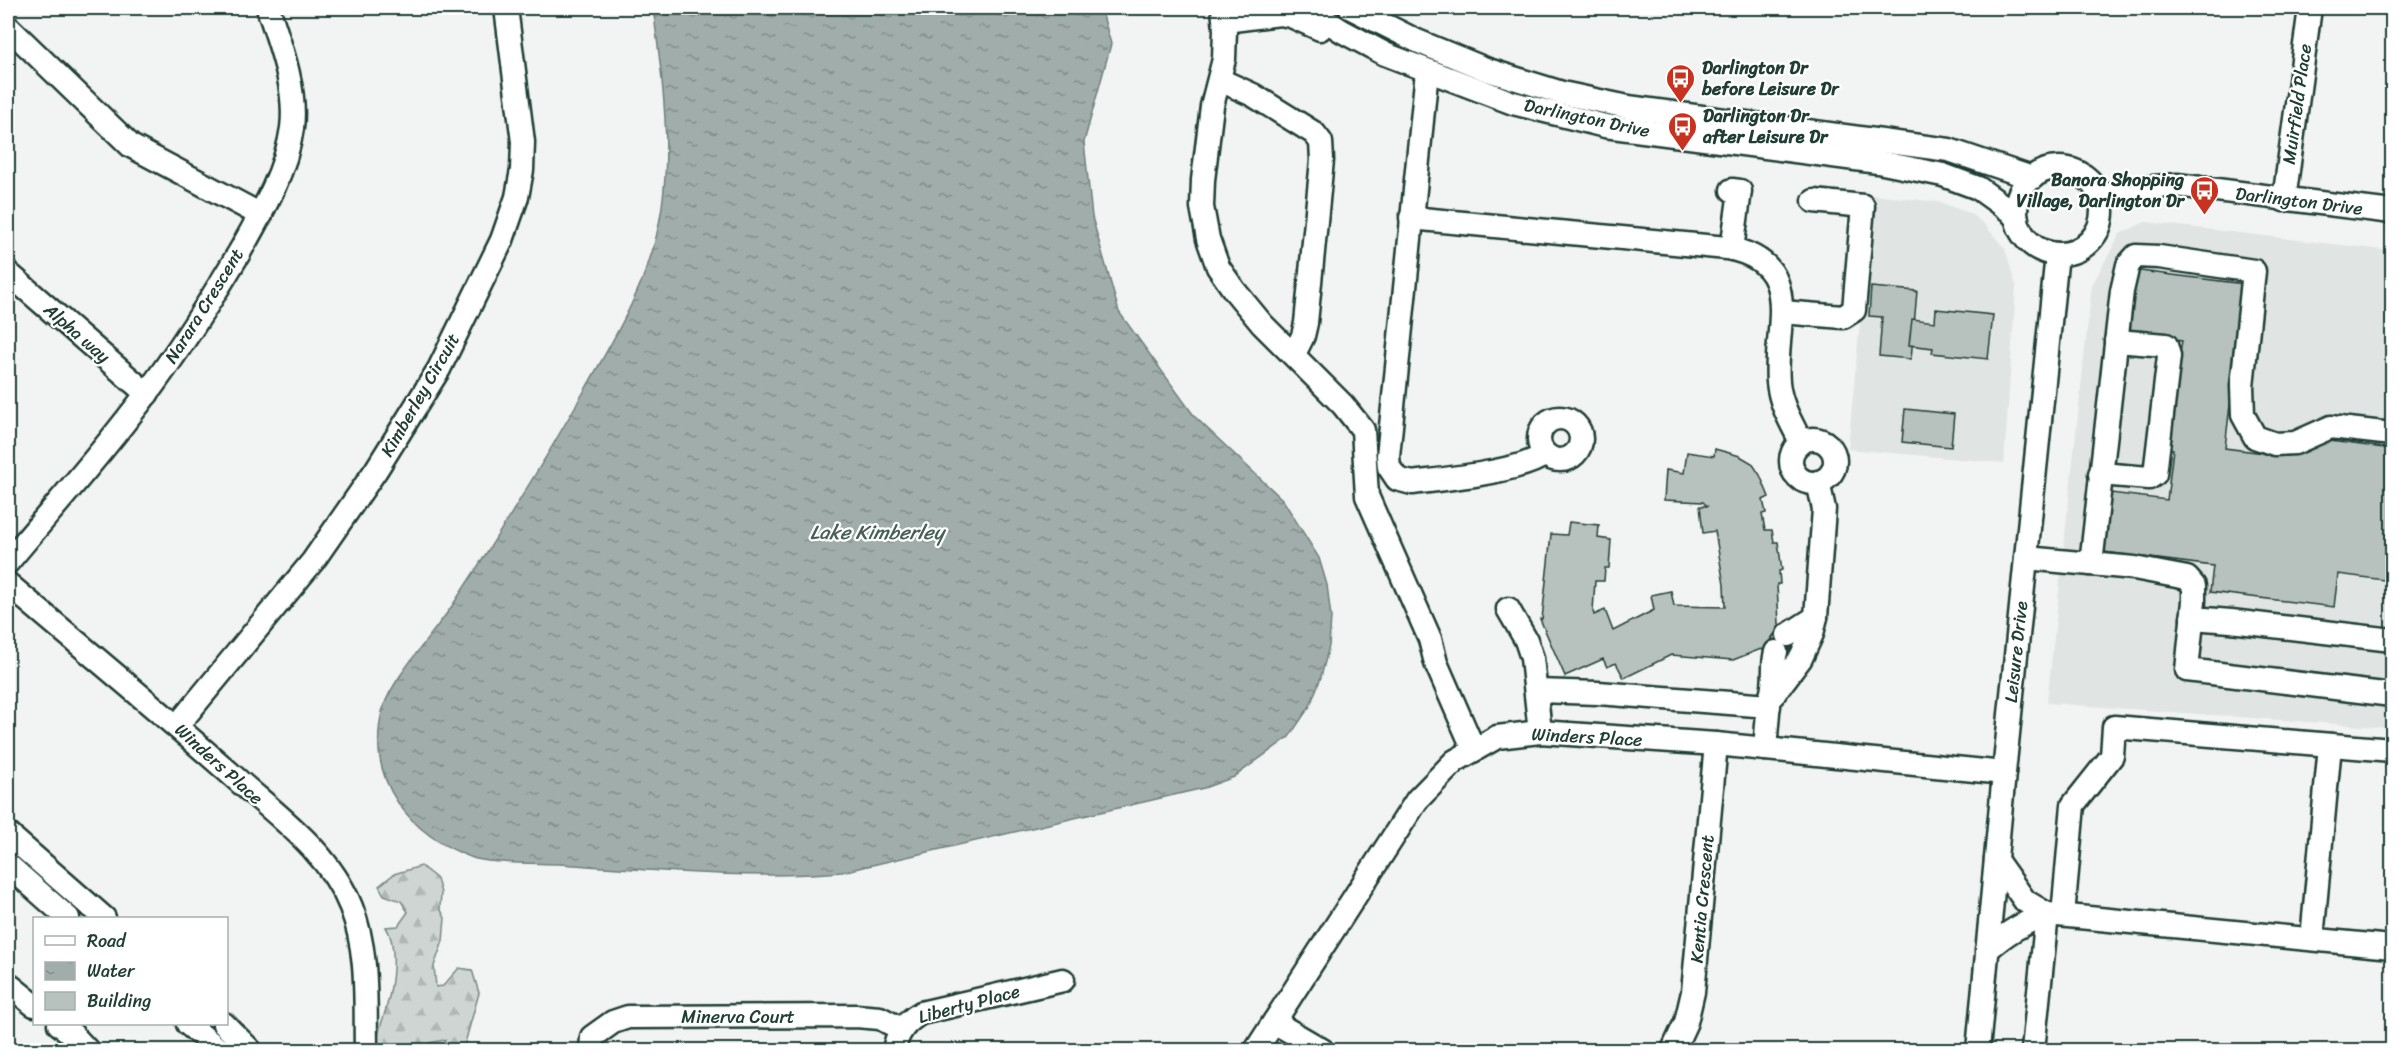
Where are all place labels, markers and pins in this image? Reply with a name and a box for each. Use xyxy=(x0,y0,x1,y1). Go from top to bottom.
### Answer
place label: Darlington Dr before Leisure Dr xyxy=(1701,52,1840,105)
bus stop icon: Darlington Dr before Leisure Dr xyxy=(1665,62,1697,104)
place label: Darlington Dr after Leisure Dr xyxy=(1702,100,1829,153)
bus stop icon: Darlington Dr after Leisure Dr xyxy=(1666,110,1698,152)
place label: Banora Shopping Village, Darlington Dr xyxy=(2016,164,2186,217)
bus stop icon: Banora Shopping Village, Darlington Dr xyxy=(2189,174,2221,216)

